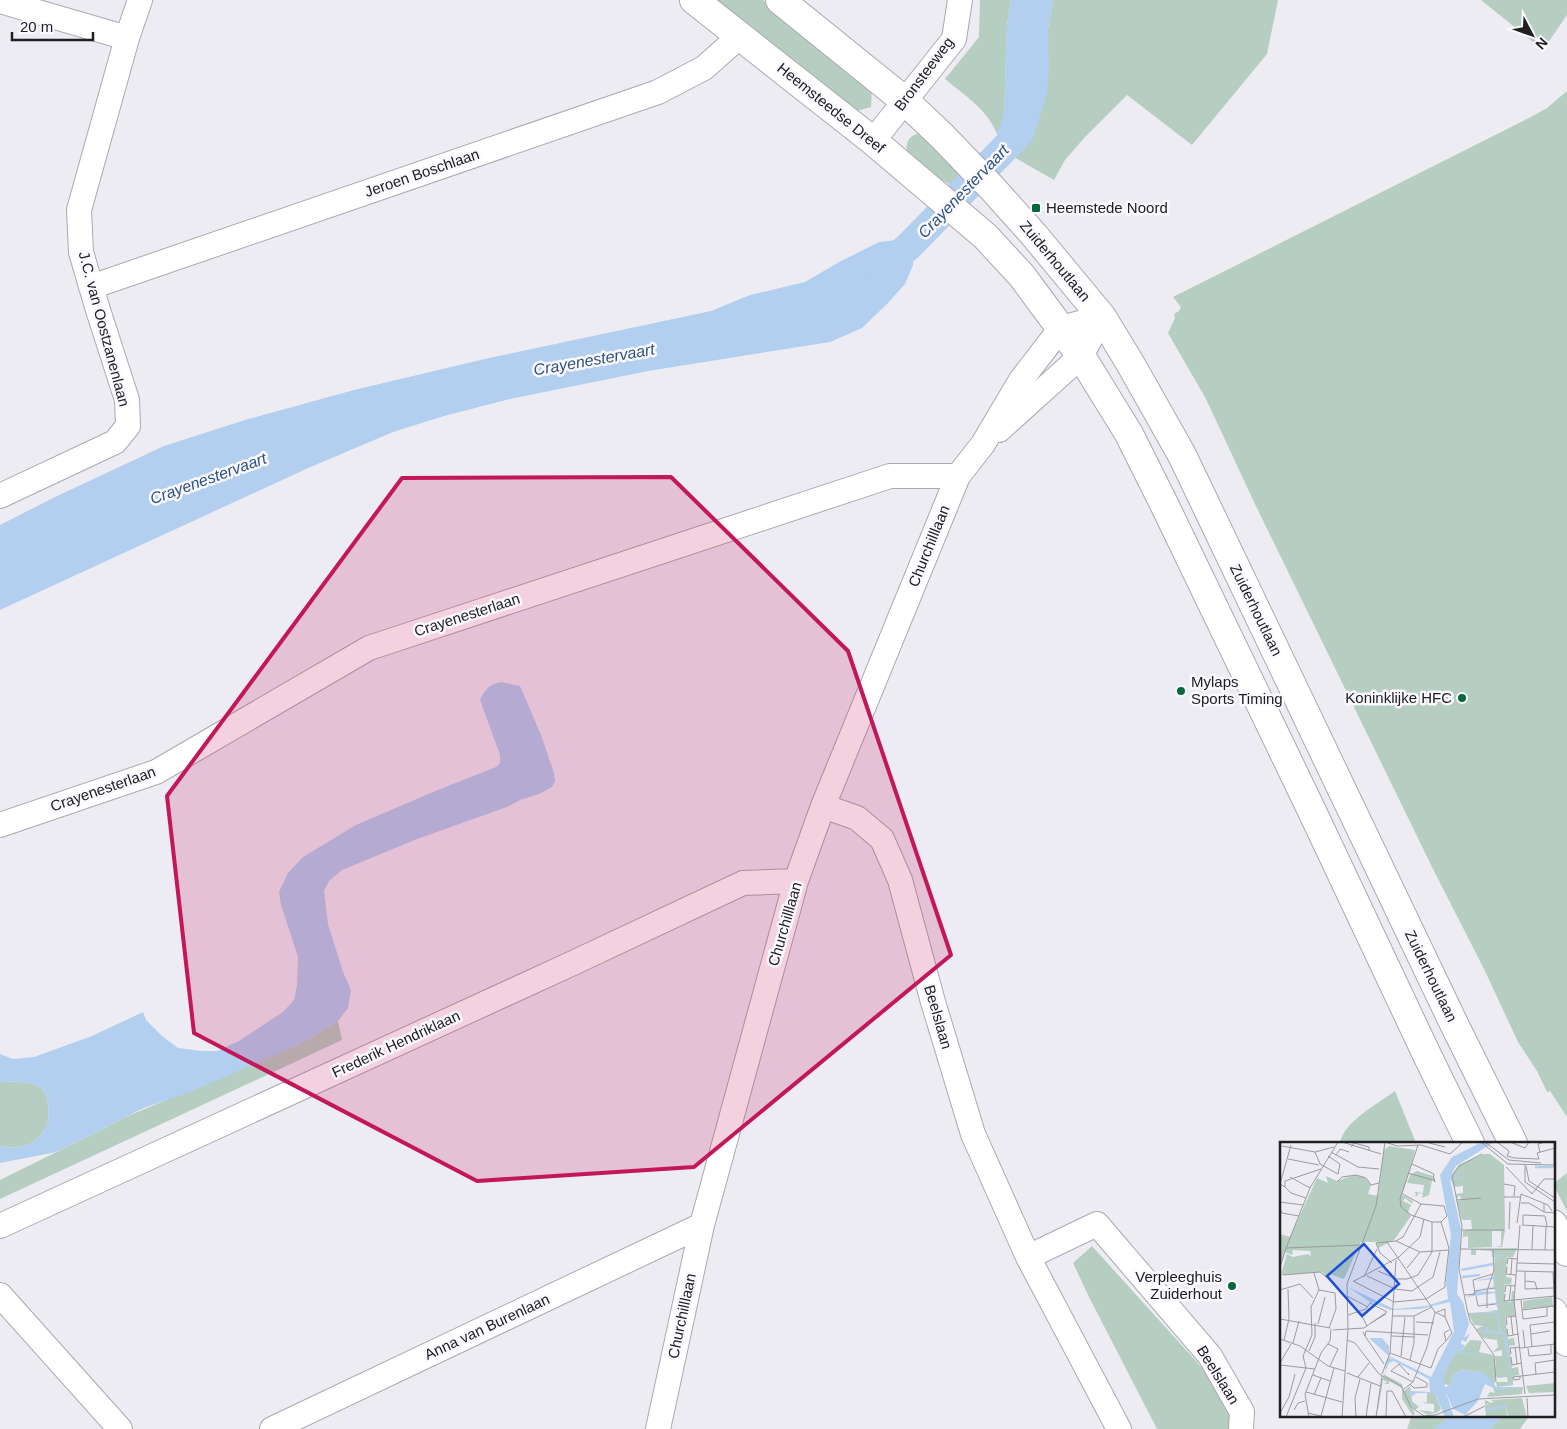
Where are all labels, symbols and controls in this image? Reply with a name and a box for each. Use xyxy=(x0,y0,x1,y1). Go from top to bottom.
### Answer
scale bar xyxy=(12,10,94,42)
north arrow xyxy=(1507,10,1557,60)
text: 20 m xyxy=(20,18,53,35)
street label: Bronsteeweg xyxy=(890,34,957,114)
text: N xyxy=(1532,34,1551,53)
street label: Heemsteedse Dreef xyxy=(774,59,889,157)
water label: Crayenestervaart xyxy=(915,141,1012,241)
street label: Jeroen Boschlaan xyxy=(362,145,481,200)
place label: Heemstede Noord xyxy=(1046,199,1168,216)
marker: Heemstede Noord xyxy=(1030,202,1042,214)
street label: Zuiderhoutlaan xyxy=(1017,217,1094,304)
street label: J.C. van Oostzanenlaan xyxy=(76,249,133,408)
water label: Crayenestervaart xyxy=(532,340,657,379)
water label: Crayenestervaart xyxy=(148,449,269,507)
street label: Churchilllaan xyxy=(904,502,953,589)
street label: Zuiderhoutlaan xyxy=(1227,561,1286,658)
street label: Crayenesterlaan xyxy=(412,589,522,640)
place label: Mylaps Sports Timing xyxy=(1191,673,1283,707)
marker: Mylaps Sports Timing xyxy=(1175,685,1187,697)
place label: Koninklijke HFC xyxy=(1345,689,1452,706)
marker: Koninklijke HFC xyxy=(1456,692,1468,704)
street label: Crayenesterlaan xyxy=(48,763,158,814)
street label: Churchilllaan xyxy=(764,880,805,968)
street label: Zuiderhoutlaan xyxy=(1402,927,1461,1024)
street label: Beelslaan xyxy=(921,983,956,1051)
street label: Frederik Hendriklaan xyxy=(329,1006,462,1081)
inset map xyxy=(1280,1142,1554,1416)
place label: Verpleeghuis Zuiderhout xyxy=(1135,1268,1223,1302)
street label: Churchilllaan xyxy=(664,1272,699,1360)
marker: Verpleeghuis Zuiderhout xyxy=(1226,1280,1238,1292)
street label: Anna van Burenlaan xyxy=(422,1290,552,1363)
street label: Beelslaan xyxy=(1194,1342,1243,1407)

